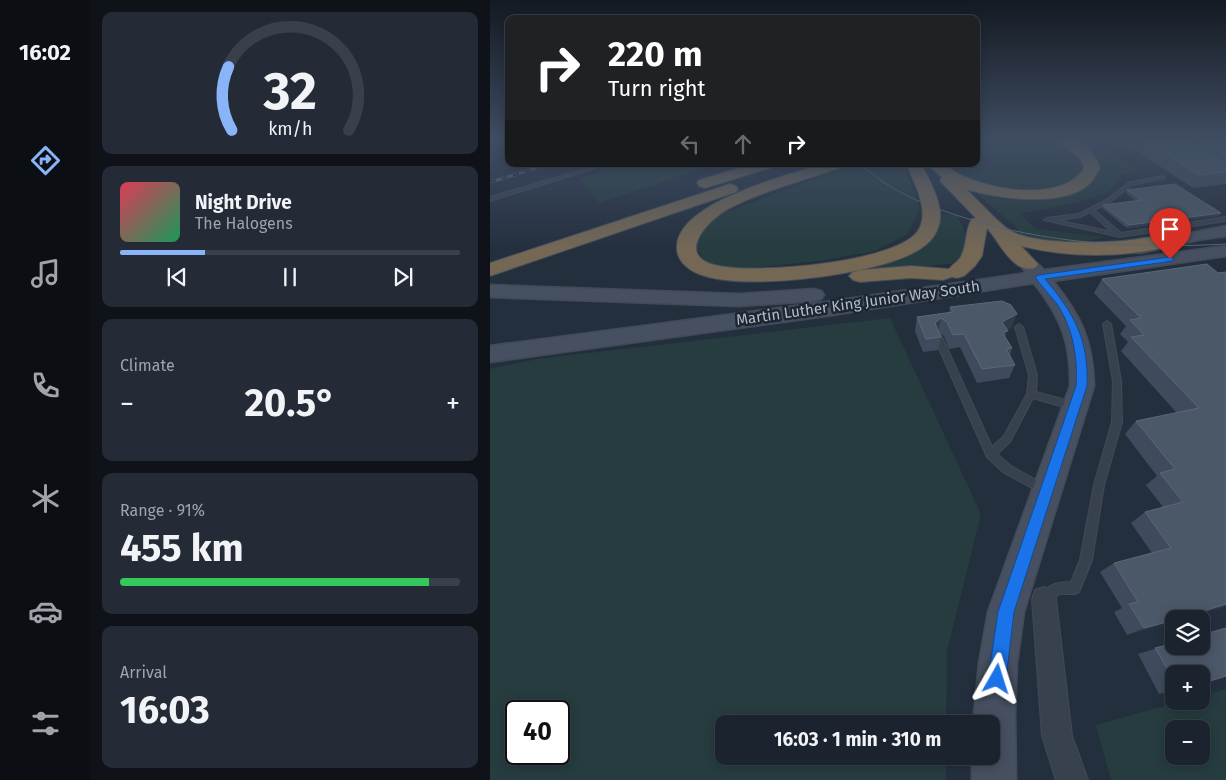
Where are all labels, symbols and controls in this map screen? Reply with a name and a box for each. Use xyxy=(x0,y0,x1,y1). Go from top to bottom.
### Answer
text: 220 m xyxy=(608,33,703,75)
icon: right xyxy=(525,35,590,100)
text: 16:02 xyxy=(19,39,71,66)
text: 32 xyxy=(262,60,317,123)
text: Turn right xyxy=(608,75,705,102)
text: km/h xyxy=(268,118,312,140)
icon: left xyxy=(676,130,704,158)
icon: ahead xyxy=(729,130,757,158)
icon: right xyxy=(782,130,810,158)
icon: directions xyxy=(28,143,63,178)
text: Night Drive xyxy=(195,191,292,214)
pin xyxy=(1149,208,1191,259)
text: The Halogens xyxy=(195,214,293,233)
icon: arrive xyxy=(1156,215,1184,243)
icon: music xyxy=(28,256,63,291)
icon: previous xyxy=(163,263,191,291)
icon: pause xyxy=(276,263,304,291)
icon: next xyxy=(389,263,417,291)
street label: Martin Luther King Junior Way South xyxy=(735,277,981,329)
text: Climate xyxy=(120,356,175,375)
icon: phone xyxy=(28,368,63,403)
text: 20.5° xyxy=(244,380,336,426)
text: − xyxy=(120,387,134,420)
text: + xyxy=(446,387,460,420)
icon: climate xyxy=(28,481,63,516)
text: Range · 91% xyxy=(120,501,205,520)
text: 455 km xyxy=(120,525,244,571)
icon: car xyxy=(28,594,63,629)
map controls xyxy=(1165,610,1210,765)
button: layers xyxy=(1165,610,1210,655)
position arrow xyxy=(970,652,1022,704)
text: Arrival xyxy=(120,663,167,682)
button: + xyxy=(1165,665,1210,710)
text: 16:03 xyxy=(120,687,210,733)
speed limit sign: 40 xyxy=(505,700,570,765)
icon: filters xyxy=(28,706,63,741)
button: − xyxy=(1165,720,1210,765)
text: 16:03 · 1 min · 310 m xyxy=(774,728,941,751)

